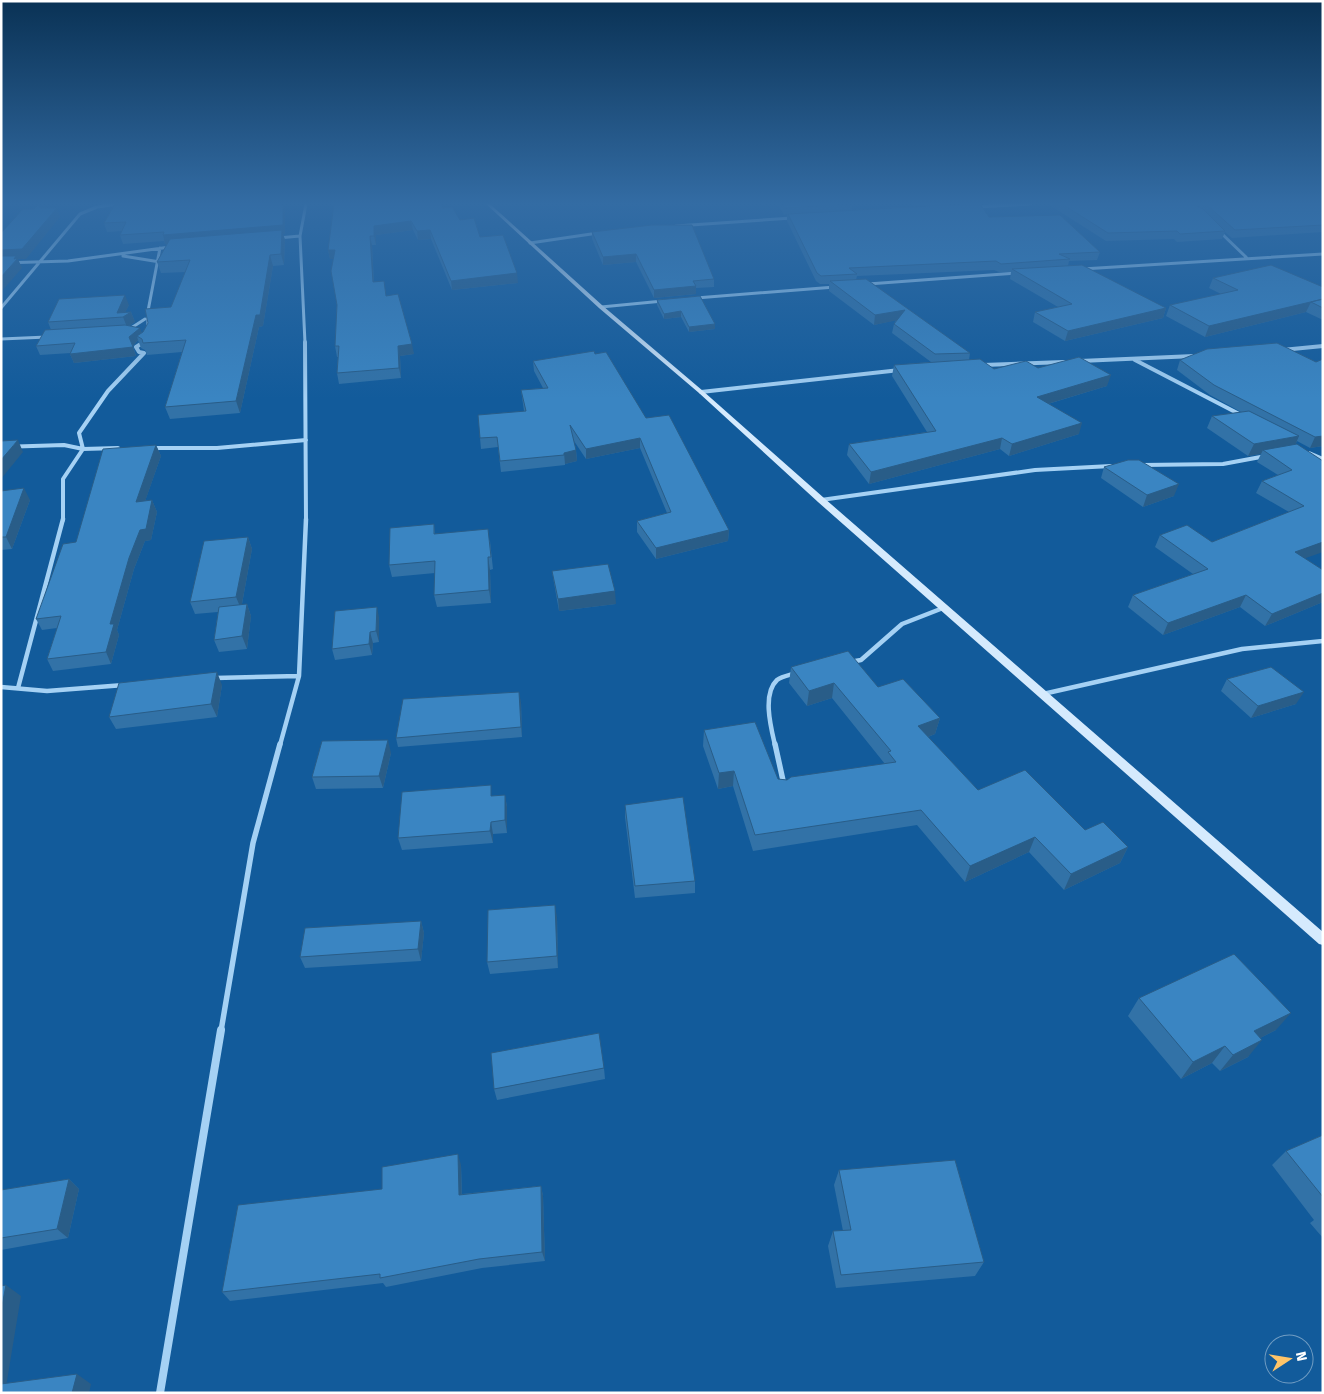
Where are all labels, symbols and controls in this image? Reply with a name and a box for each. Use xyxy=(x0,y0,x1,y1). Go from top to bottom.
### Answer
north arrow xyxy=(1264,1334,1314,1384)
text: N xyxy=(1292,1350,1311,1363)

